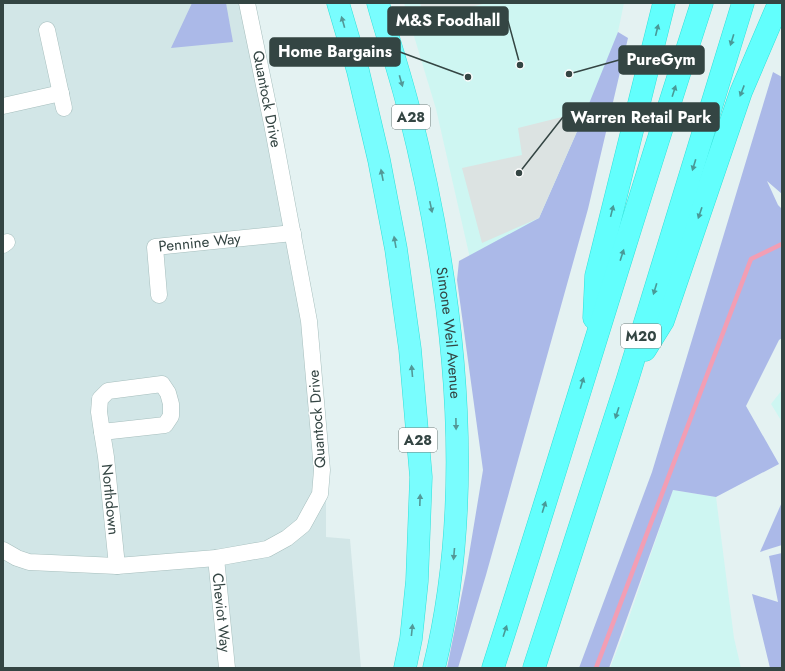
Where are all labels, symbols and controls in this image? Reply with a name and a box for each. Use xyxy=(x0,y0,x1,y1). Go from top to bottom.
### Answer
callout: M&S Foodhall xyxy=(388,7,508,35)
text: M&S Foodhall xyxy=(396,9,500,32)
one-way arrow xyxy=(340,16,346,28)
one-way arrow xyxy=(655,24,661,37)
one-way arrow xyxy=(729,35,735,47)
callout: Home Bargains xyxy=(270,38,400,66)
text: Home Bargains xyxy=(278,40,392,63)
callout: PureGym xyxy=(619,46,704,74)
text: PureGym xyxy=(626,48,696,71)
street label: Quantock Drive xyxy=(247,49,287,150)
one-way arrow xyxy=(398,75,404,87)
one-way arrow xyxy=(671,85,677,97)
one-way arrow xyxy=(739,85,745,97)
callout: Warren Retail Park xyxy=(563,103,719,131)
road number: A28 xyxy=(392,105,430,129)
text: Warren Retail Park xyxy=(571,106,712,129)
one-way arrow xyxy=(691,159,697,171)
one-way arrow xyxy=(379,169,385,181)
one-way arrow xyxy=(428,201,434,213)
one-way arrow xyxy=(609,205,615,217)
one-way arrow xyxy=(696,208,702,220)
street label: Pennine Way xyxy=(157,227,242,258)
one-way arrow xyxy=(391,236,397,248)
one-way arrow xyxy=(619,249,625,261)
street label: Simone Weil Avenue xyxy=(430,265,466,400)
one-way arrow xyxy=(652,283,658,295)
road number: M20 xyxy=(621,324,661,348)
one-way arrow xyxy=(408,364,415,377)
street label: Quantock Drive xyxy=(303,369,331,469)
one-way arrow xyxy=(579,376,585,388)
one-way arrow xyxy=(614,407,620,419)
one-way arrow xyxy=(453,418,459,431)
road number: A28 xyxy=(399,428,437,452)
street label: Northdown xyxy=(96,463,125,536)
one-way arrow xyxy=(417,494,424,506)
one-way arrow xyxy=(542,501,548,513)
one-way arrow xyxy=(450,548,457,560)
street label: Cheviot Way xyxy=(207,572,236,654)
one-way arrow xyxy=(409,624,415,636)
one-way arrow xyxy=(502,625,508,637)

